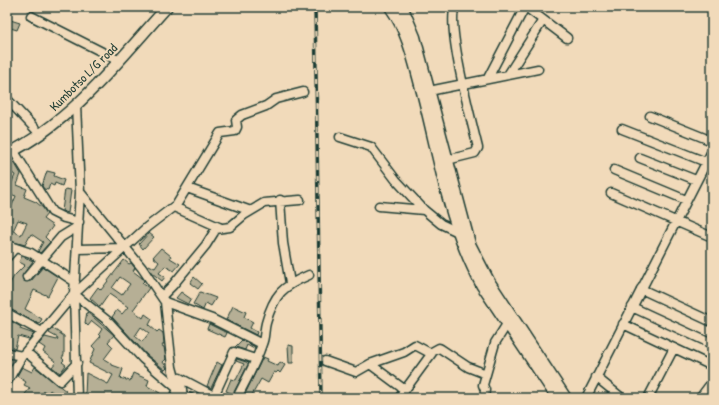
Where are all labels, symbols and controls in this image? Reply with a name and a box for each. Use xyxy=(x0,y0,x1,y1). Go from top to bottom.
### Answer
street label: Kumbotso L/G road xyxy=(45,39,121,115)

